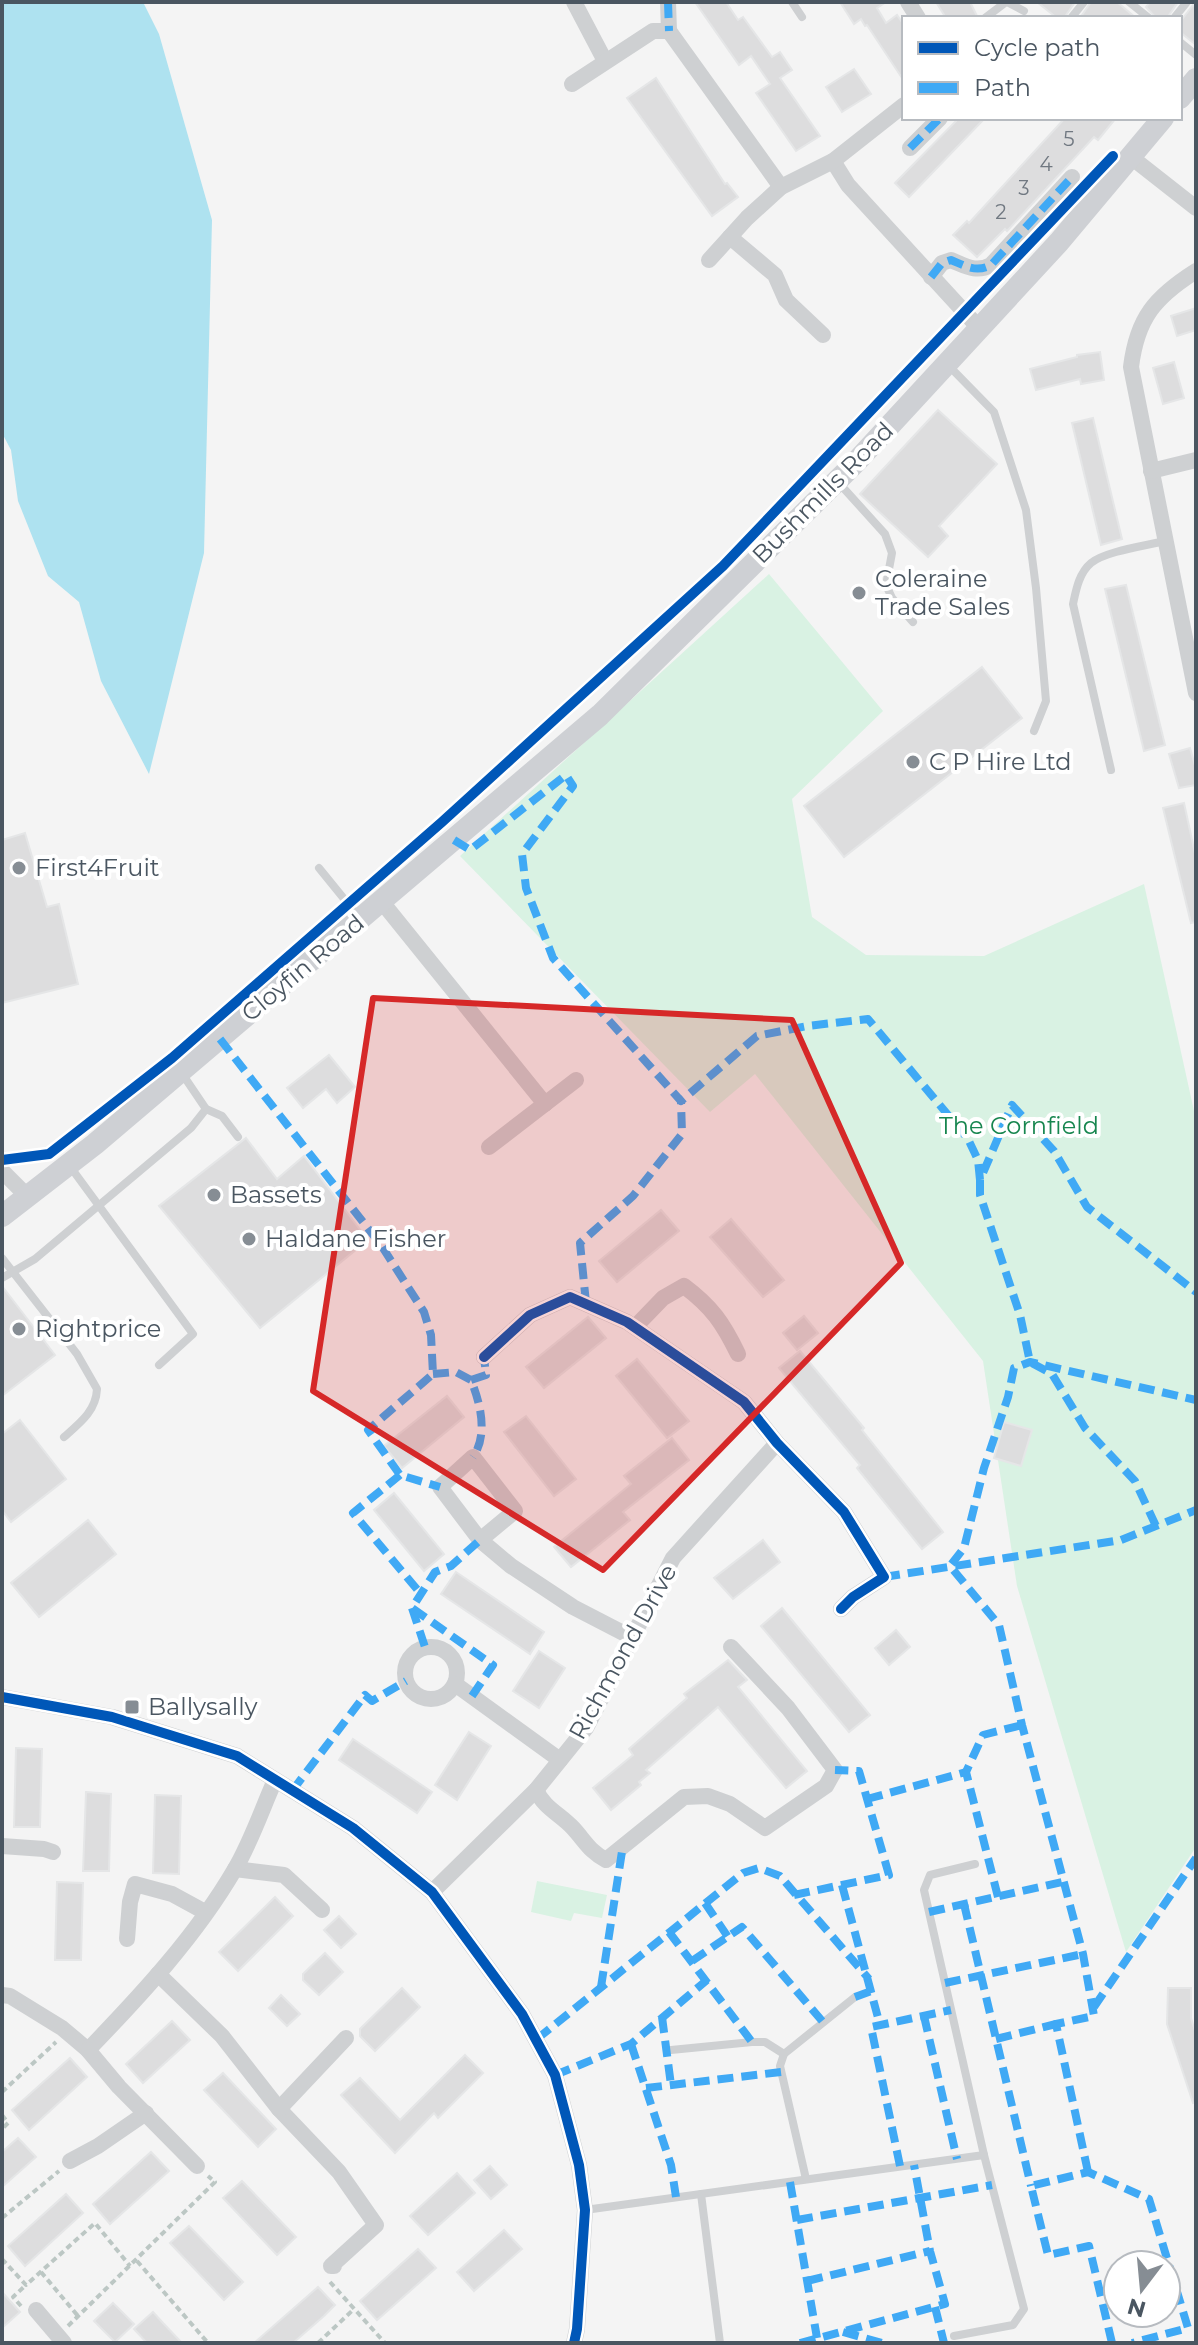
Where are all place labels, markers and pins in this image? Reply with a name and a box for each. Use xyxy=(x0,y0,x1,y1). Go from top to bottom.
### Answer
place label: Coleraine Trade Sales xyxy=(875,564,1010,621)
marker: Coleraine Trade Sales xyxy=(850,584,868,602)
place label: C P Hire Ltd xyxy=(929,747,1071,776)
marker: C P Hire Ltd xyxy=(904,753,922,771)
place label: First4Fruit xyxy=(35,853,160,882)
marker: First4Fruit xyxy=(10,859,28,877)
place label: Bassets xyxy=(230,1180,322,1209)
marker: Bassets xyxy=(205,1186,223,1204)
place label: Haldane Fisher xyxy=(265,1224,446,1253)
marker: Haldane Fisher xyxy=(240,1230,258,1248)
place label: Rightprice xyxy=(35,1314,161,1343)
marker: Rightprice xyxy=(10,1320,28,1338)
place label: Ballysally xyxy=(148,1692,258,1721)
marker: Ballysally xyxy=(123,1698,141,1716)

